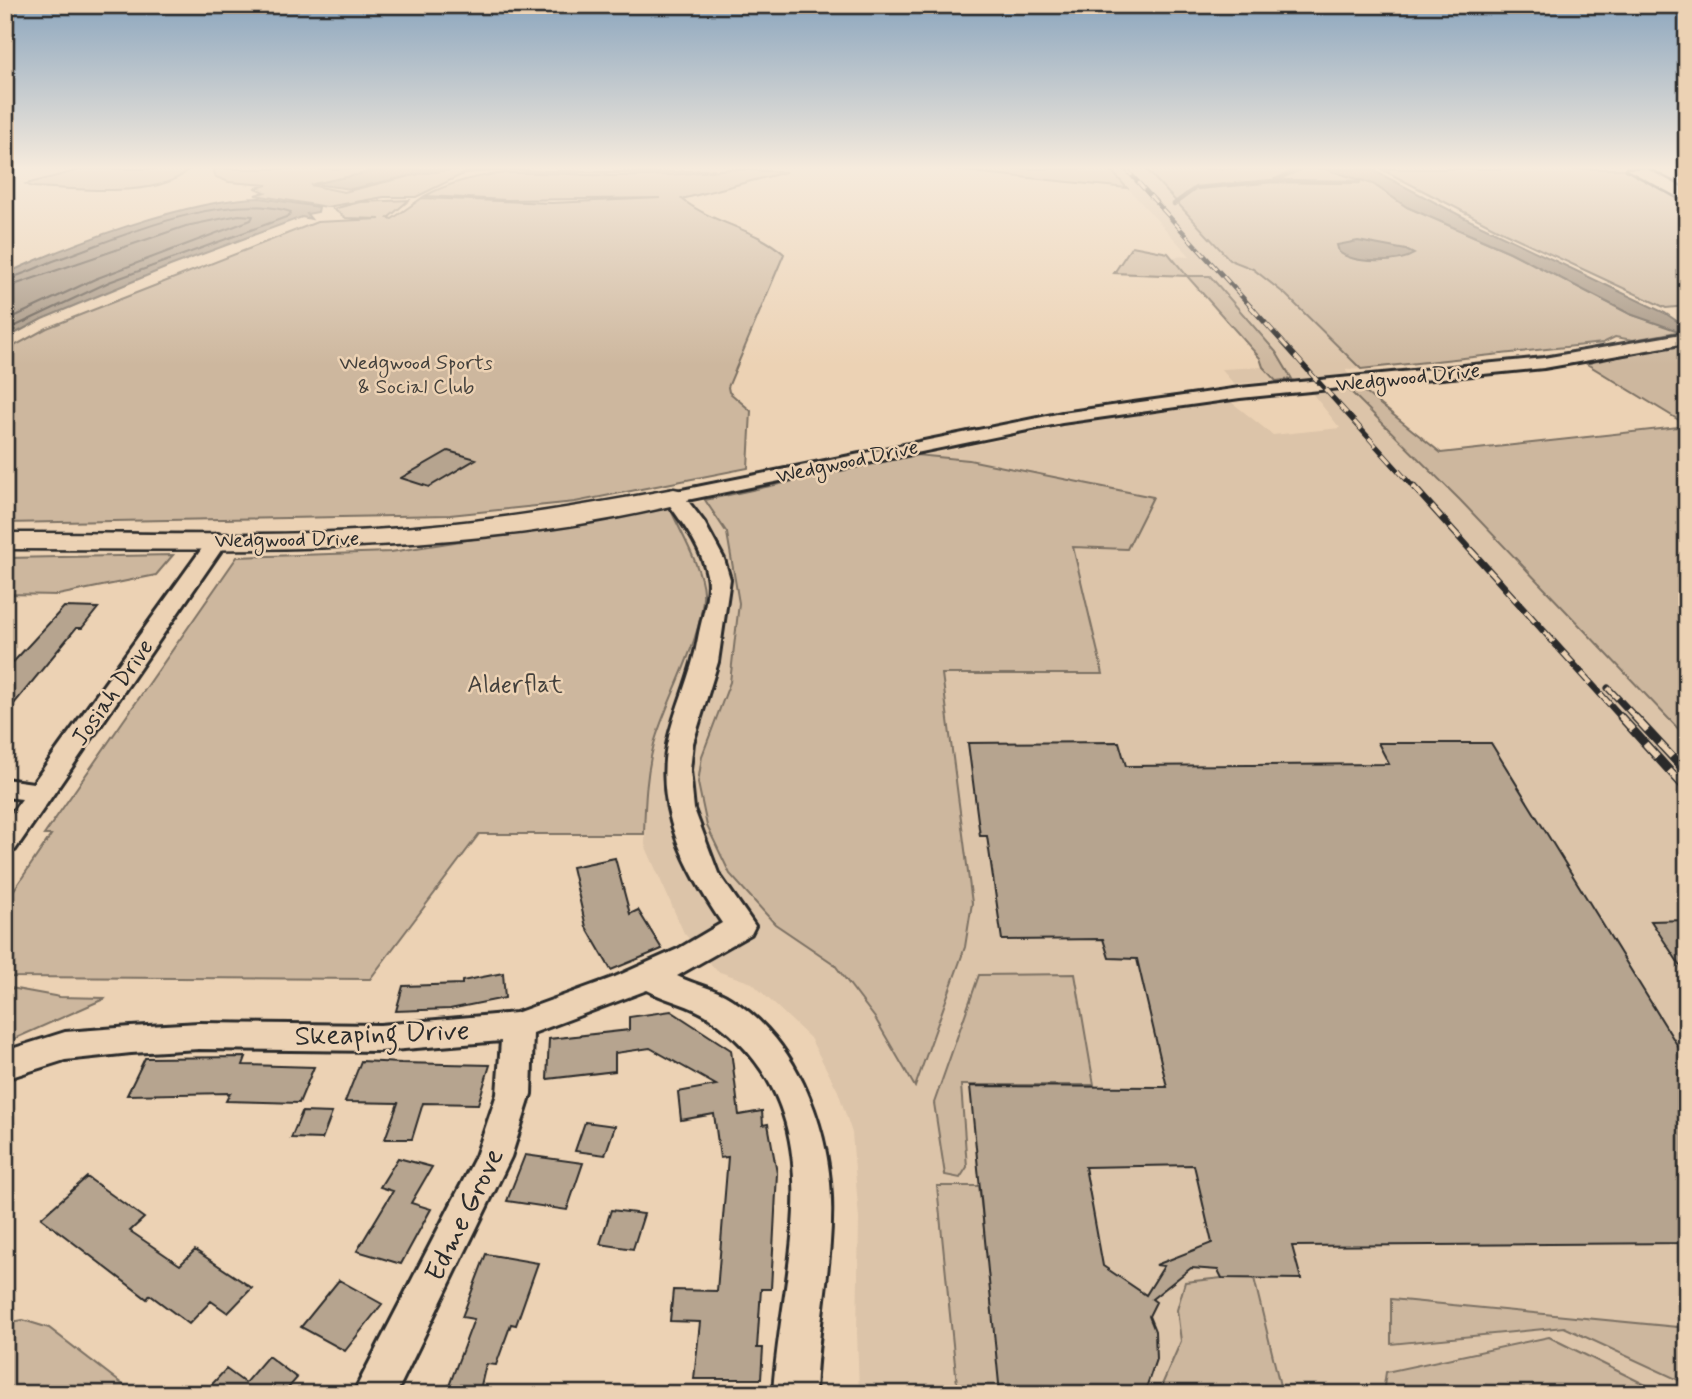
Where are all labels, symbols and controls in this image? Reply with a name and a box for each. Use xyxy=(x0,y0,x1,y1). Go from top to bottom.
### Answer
park label: Wedgwood Sports & Social Club xyxy=(339,349,493,401)
street label: Wedgwood Drive xyxy=(1335,357,1482,400)
street label: Wedgwood Drive xyxy=(773,433,921,492)
street label: Wedgwood Drive xyxy=(214,525,360,556)
street label: Josiah Drive xyxy=(65,633,161,752)
park label: Alderflat xyxy=(467,670,563,701)
street label: Skeaping Drive xyxy=(294,1013,470,1059)
street label: Edme Grove xyxy=(417,1142,513,1288)

